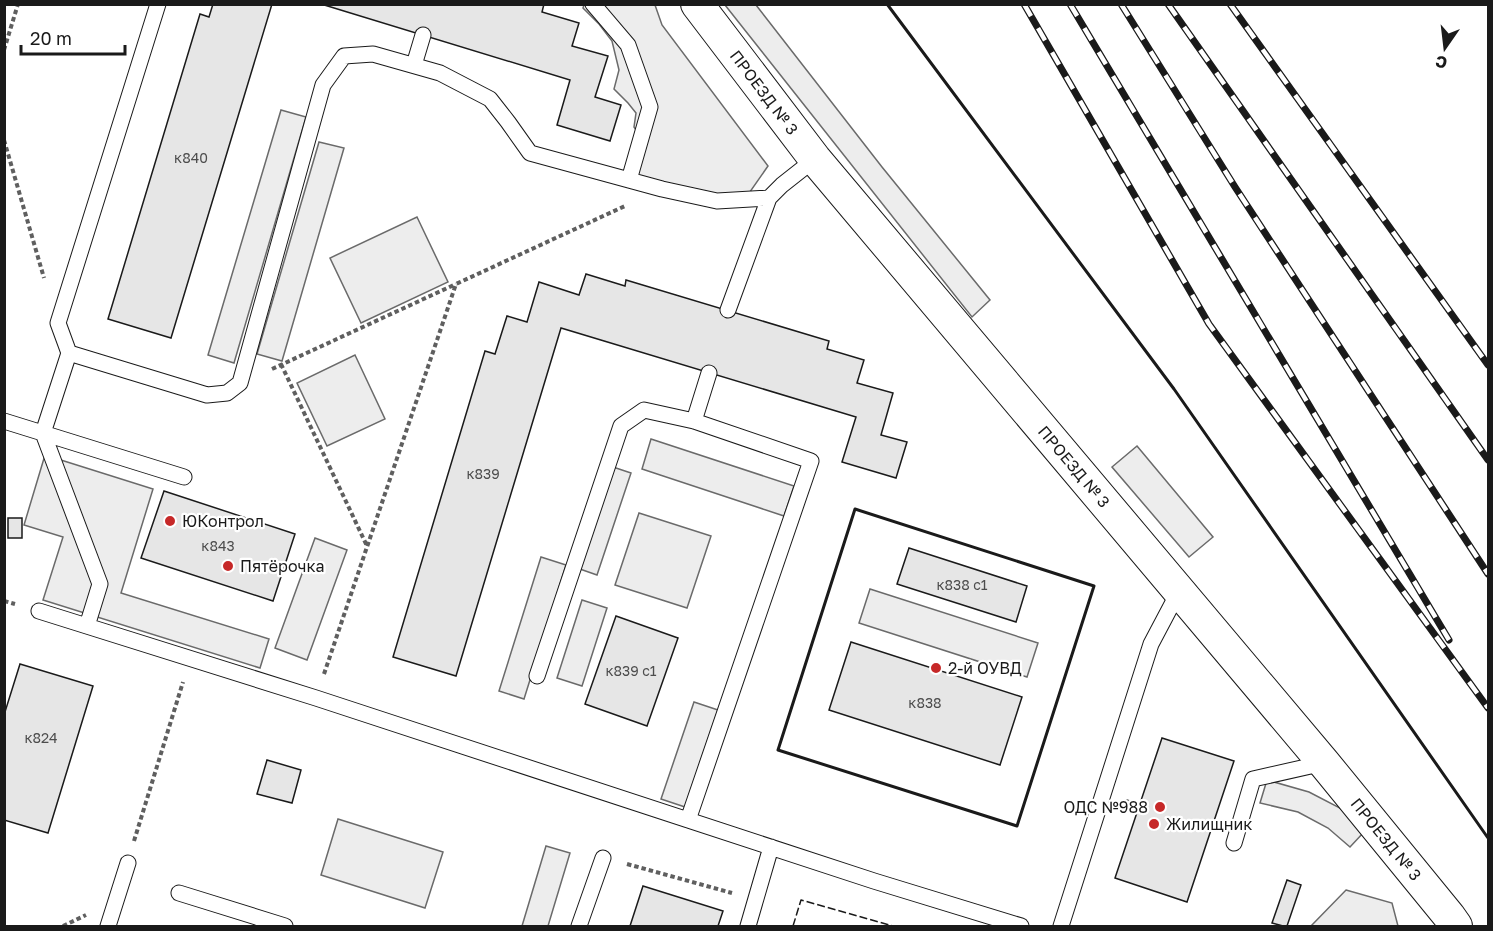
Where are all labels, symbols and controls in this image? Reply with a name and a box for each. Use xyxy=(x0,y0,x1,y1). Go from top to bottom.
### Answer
scale bar xyxy=(21,18,124,56)
north arrow xyxy=(1415,18,1475,78)
text: 20 m xyxy=(30,27,72,49)
street label: ПРОЕЗД № 3 xyxy=(726,46,803,139)
text: С xyxy=(1433,51,1449,74)
house number: к840 xyxy=(174,149,208,166)
street label: ПРОЕЗД № 3 xyxy=(1034,422,1114,512)
house number: к839 xyxy=(466,465,500,482)
place label: ЮКонтрол xyxy=(182,511,264,531)
marker: ЮКонтрол xyxy=(163,514,177,528)
house number: к843 xyxy=(201,537,235,554)
place label: Пятёрочка xyxy=(240,556,324,576)
marker: Пятёрочка xyxy=(221,559,235,573)
house number: к838 с1 xyxy=(936,576,988,593)
place label: 2-й ОУВД xyxy=(948,658,1022,678)
marker: 2-й ОУВД xyxy=(929,661,943,675)
house number: к839 с1 xyxy=(605,662,657,679)
house number: к838 xyxy=(908,694,942,711)
house number: к824 xyxy=(24,729,58,746)
street label: ПРОЕЗД № 3 xyxy=(1347,794,1426,885)
place label: ОДС №988 xyxy=(1064,797,1148,817)
marker: ОДС №988 xyxy=(1153,800,1167,814)
place label: Жилищник xyxy=(1166,814,1252,834)
marker: Жилищник xyxy=(1147,817,1161,831)

